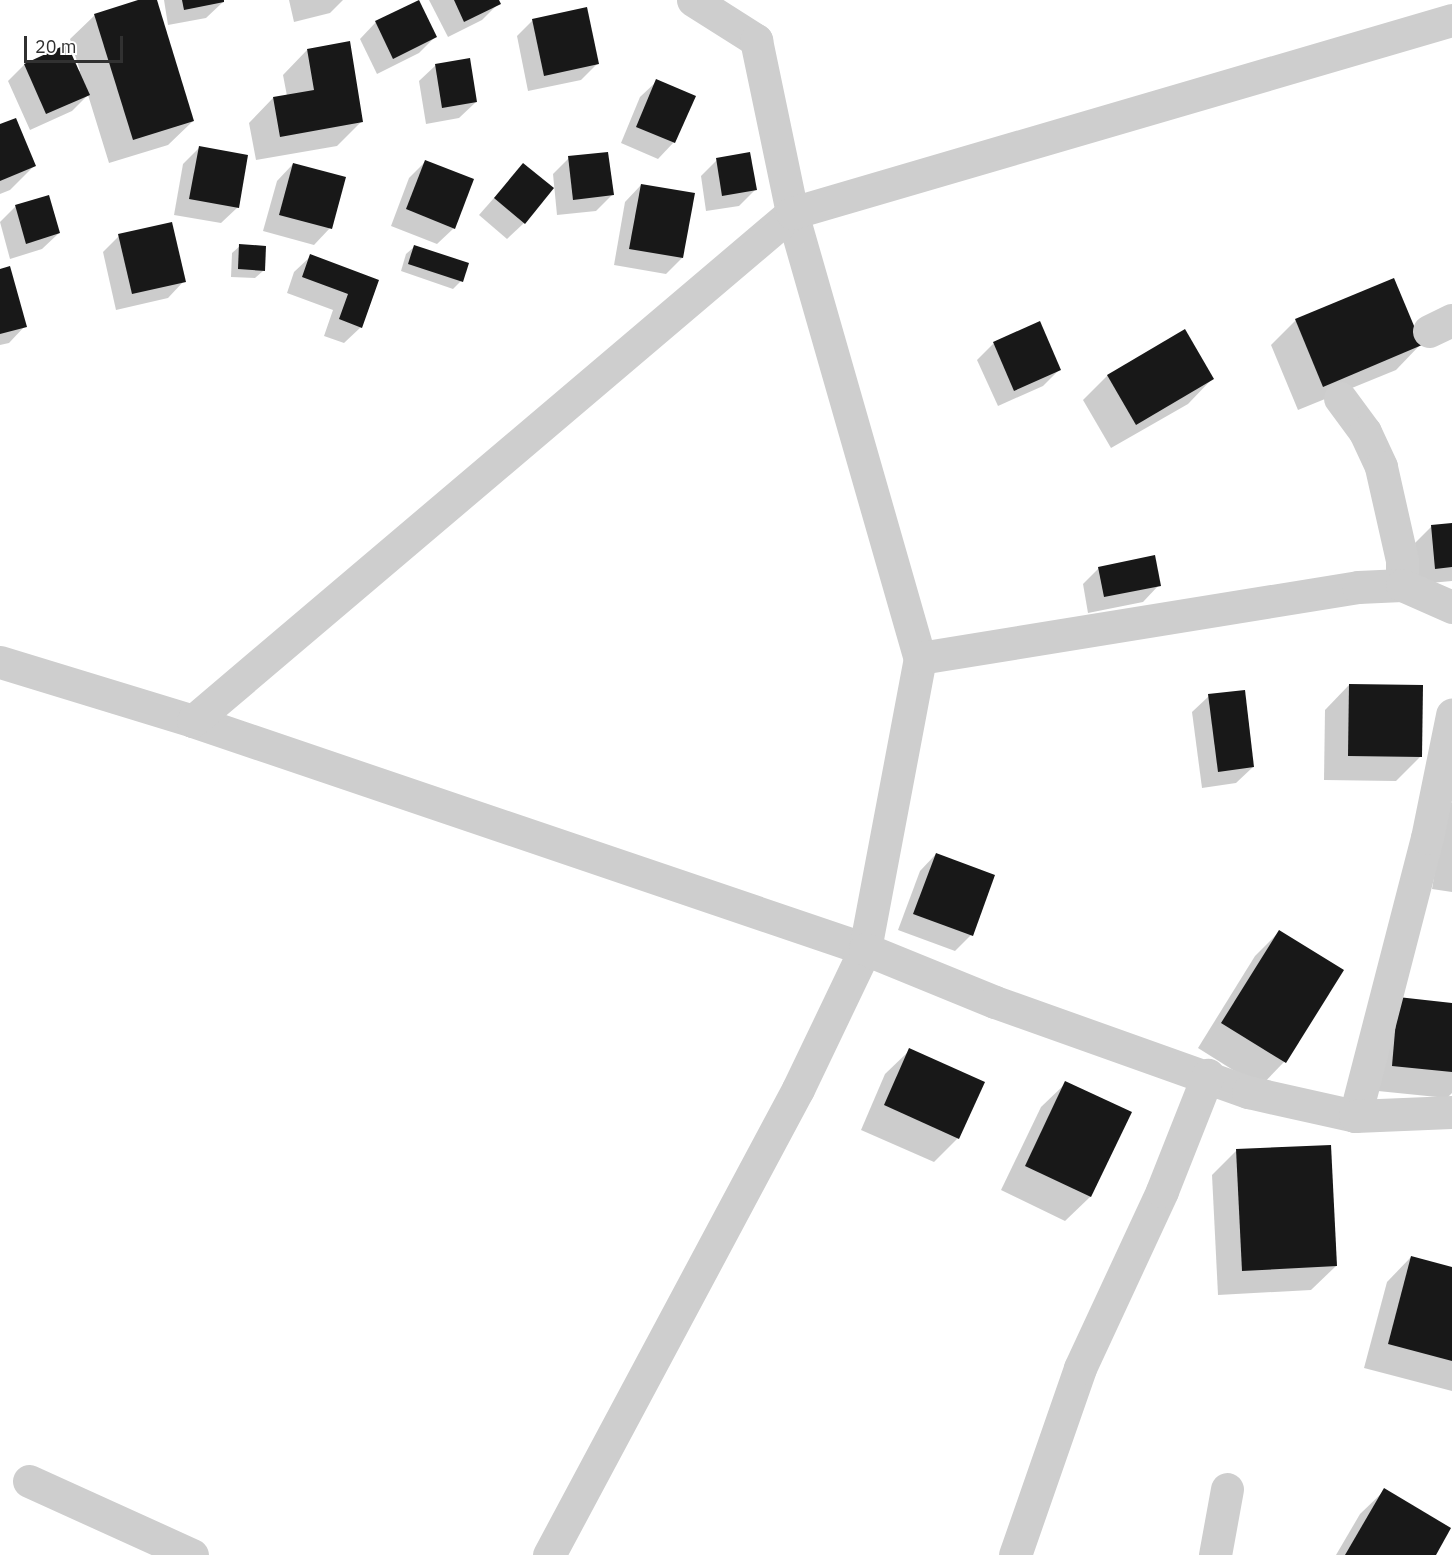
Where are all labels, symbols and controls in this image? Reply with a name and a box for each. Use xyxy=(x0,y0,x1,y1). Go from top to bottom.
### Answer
scale bar xyxy=(27,24,126,62)
text: 20 m xyxy=(35,35,77,58)

